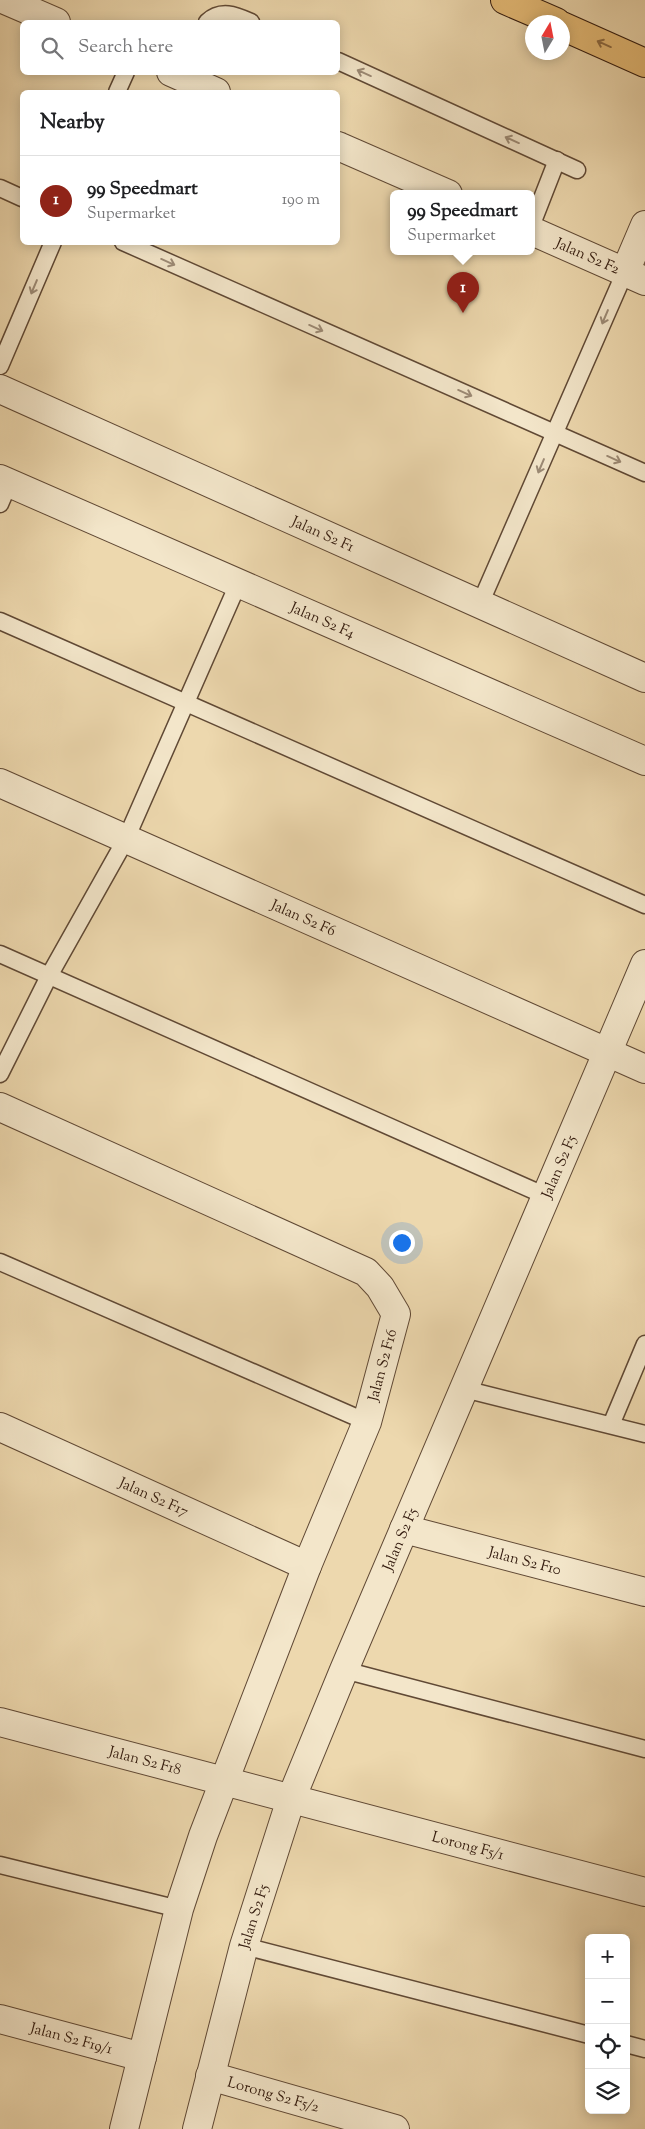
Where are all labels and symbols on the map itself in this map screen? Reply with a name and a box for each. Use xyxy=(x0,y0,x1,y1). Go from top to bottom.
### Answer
north arrow xyxy=(525,15,570,60)
one-way arrow xyxy=(597,39,612,48)
one-way arrow xyxy=(357,68,372,77)
one-way arrow xyxy=(505,134,520,144)
street label: Jalan S2 F2 xyxy=(551,233,623,281)
one-way arrow xyxy=(160,258,175,268)
pin: 1 xyxy=(447,272,479,313)
one-way arrow xyxy=(28,279,38,294)
one-way arrow xyxy=(600,309,610,324)
one-way arrow xyxy=(308,323,323,333)
one-way arrow xyxy=(457,389,472,399)
one-way arrow xyxy=(606,455,621,465)
one-way arrow xyxy=(535,458,545,473)
street label: Jalan S2 F1 xyxy=(287,511,357,558)
street label: Jalan S2 F4 xyxy=(285,598,358,645)
street label: Jalan S2 F6 xyxy=(266,895,339,943)
street label: Jalan S2 F5 xyxy=(537,1132,583,1203)
your location xyxy=(389,1230,415,1256)
street label: Jalan S2 F16 xyxy=(363,1327,403,1405)
street label: Jalan S2 F17 xyxy=(114,1473,192,1523)
street label: Jalan S2 F5 xyxy=(378,1505,424,1575)
street label: Jalan S2 F10 xyxy=(485,1542,563,1582)
street label: Jalan S2 F18 xyxy=(105,1742,183,1781)
street label: Lorong F5/1 xyxy=(429,1827,506,1866)
street label: Jalan S2 F5 xyxy=(234,1882,275,1952)
street label: Jalan S2 F19/1 xyxy=(27,2018,114,2061)
street label: Lorong S2 F5/2 xyxy=(225,2072,321,2119)

